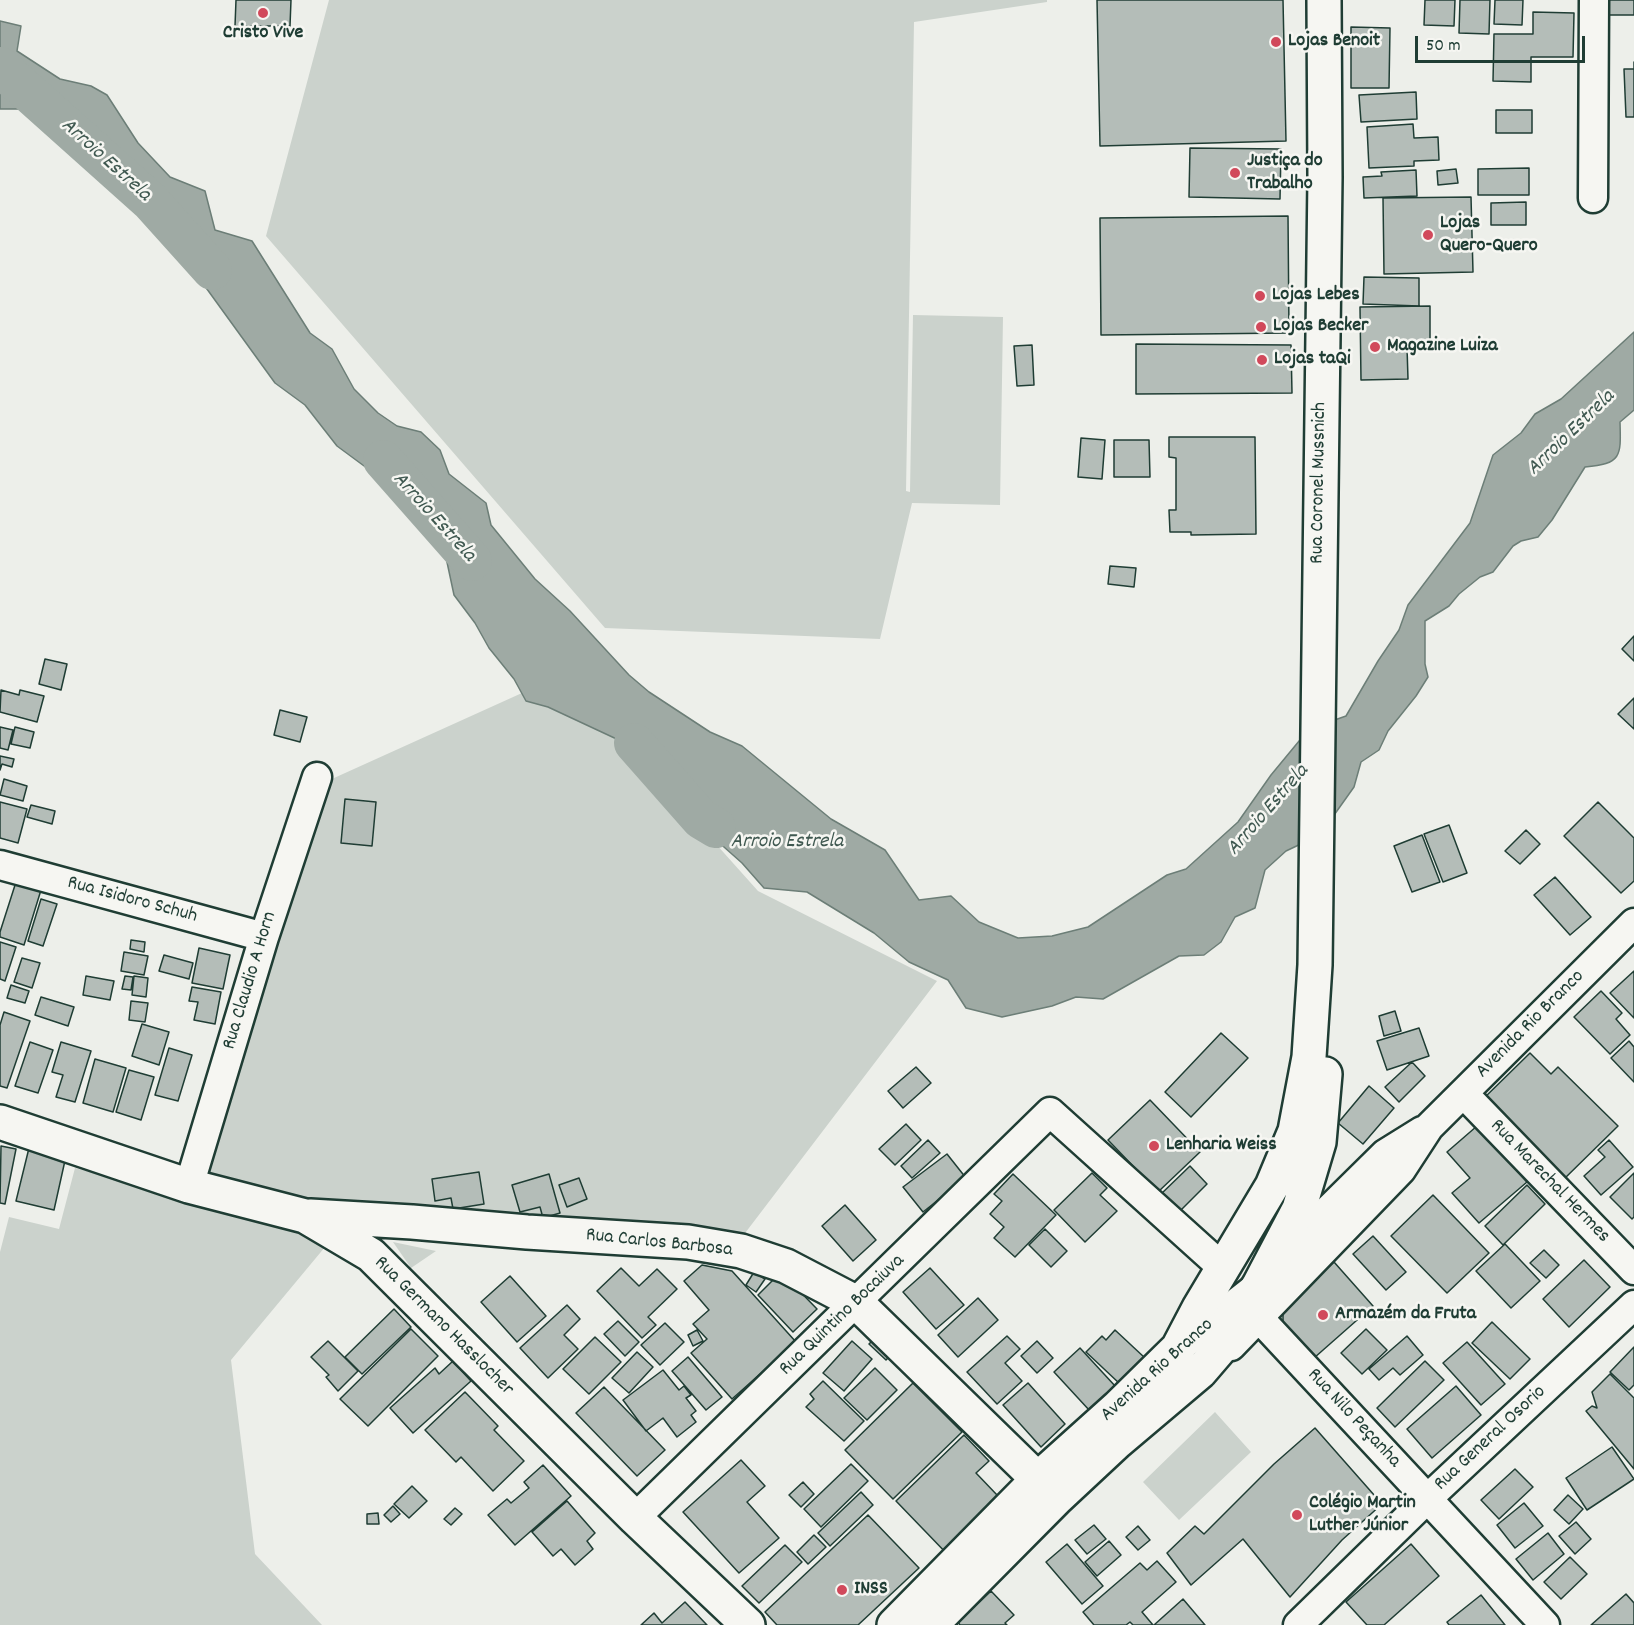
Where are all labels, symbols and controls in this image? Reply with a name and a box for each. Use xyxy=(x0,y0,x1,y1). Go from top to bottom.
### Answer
marker: Cristo Vive xyxy=(256,6,270,20)
place label: Cristo Vive xyxy=(223,22,303,46)
scale bar xyxy=(1418,24,1588,62)
place label: Lojas Benoit xyxy=(1288,30,1380,54)
text: 50 m xyxy=(1426,34,1461,59)
marker: Lojas Benoit xyxy=(1269,35,1283,49)
water label: Arroio Estrela xyxy=(55,114,155,208)
place label: Justiça do Trabalho xyxy=(1247,150,1323,197)
marker: Justiça do Trabalho xyxy=(1228,166,1242,180)
place label: Lojas Quero-Quero xyxy=(1440,212,1538,259)
marker: Lojas Quero-Quero xyxy=(1421,228,1435,242)
place label: Lojas Lebes xyxy=(1272,284,1360,308)
marker: Lojas Lebes xyxy=(1253,289,1267,303)
place label: Lojas Becker xyxy=(1273,315,1368,339)
marker: Lojas Becker xyxy=(1254,320,1268,334)
place label: Magazine Luiza xyxy=(1387,335,1498,359)
marker: Magazine Luiza xyxy=(1368,340,1382,354)
place label: Lojas taQi xyxy=(1274,348,1351,372)
marker: Lojas taQi xyxy=(1255,353,1269,367)
water label: Arroio Estrela xyxy=(1523,386,1621,482)
street label: Rua Coronel Mussnich xyxy=(1307,402,1333,564)
water label: Arroio Estrela xyxy=(386,468,480,568)
water label: Arroio Estrela xyxy=(1223,760,1315,862)
water label: Arroio Estrela xyxy=(731,830,843,856)
street label: Rua Isidoro Schuh xyxy=(64,872,200,930)
street label: Rua Claudio A Horn xyxy=(219,909,283,1053)
street label: Avenida Rio Branco xyxy=(1472,966,1590,1084)
street label: Rua Marechal Hermes xyxy=(1484,1115,1614,1249)
place label: Lenharia Weiss xyxy=(1166,1134,1277,1158)
marker: Lenharia Weiss xyxy=(1147,1139,1161,1153)
street label: Rua Carlos Barbosa xyxy=(584,1224,734,1264)
street label: Rua Quintino Bocaiuva xyxy=(775,1250,911,1382)
street label: Rua Germano Hasslocher xyxy=(368,1252,518,1402)
place label: Armazém da Fruta xyxy=(1335,1303,1476,1327)
marker: Armazém da Fruta xyxy=(1316,1308,1330,1322)
street label: Avenida Rio Branco xyxy=(1097,1314,1219,1428)
street label: Rua Nilo Peçanha xyxy=(1301,1364,1405,1474)
street label: Rua General Osorio xyxy=(1430,1381,1552,1497)
place label: Colégio Martin Luther Júnior xyxy=(1309,1492,1416,1539)
marker: Colégio Martin Luther Júnior xyxy=(1290,1508,1304,1522)
place label: INSS xyxy=(854,1578,888,1602)
marker: INSS xyxy=(835,1583,849,1597)

